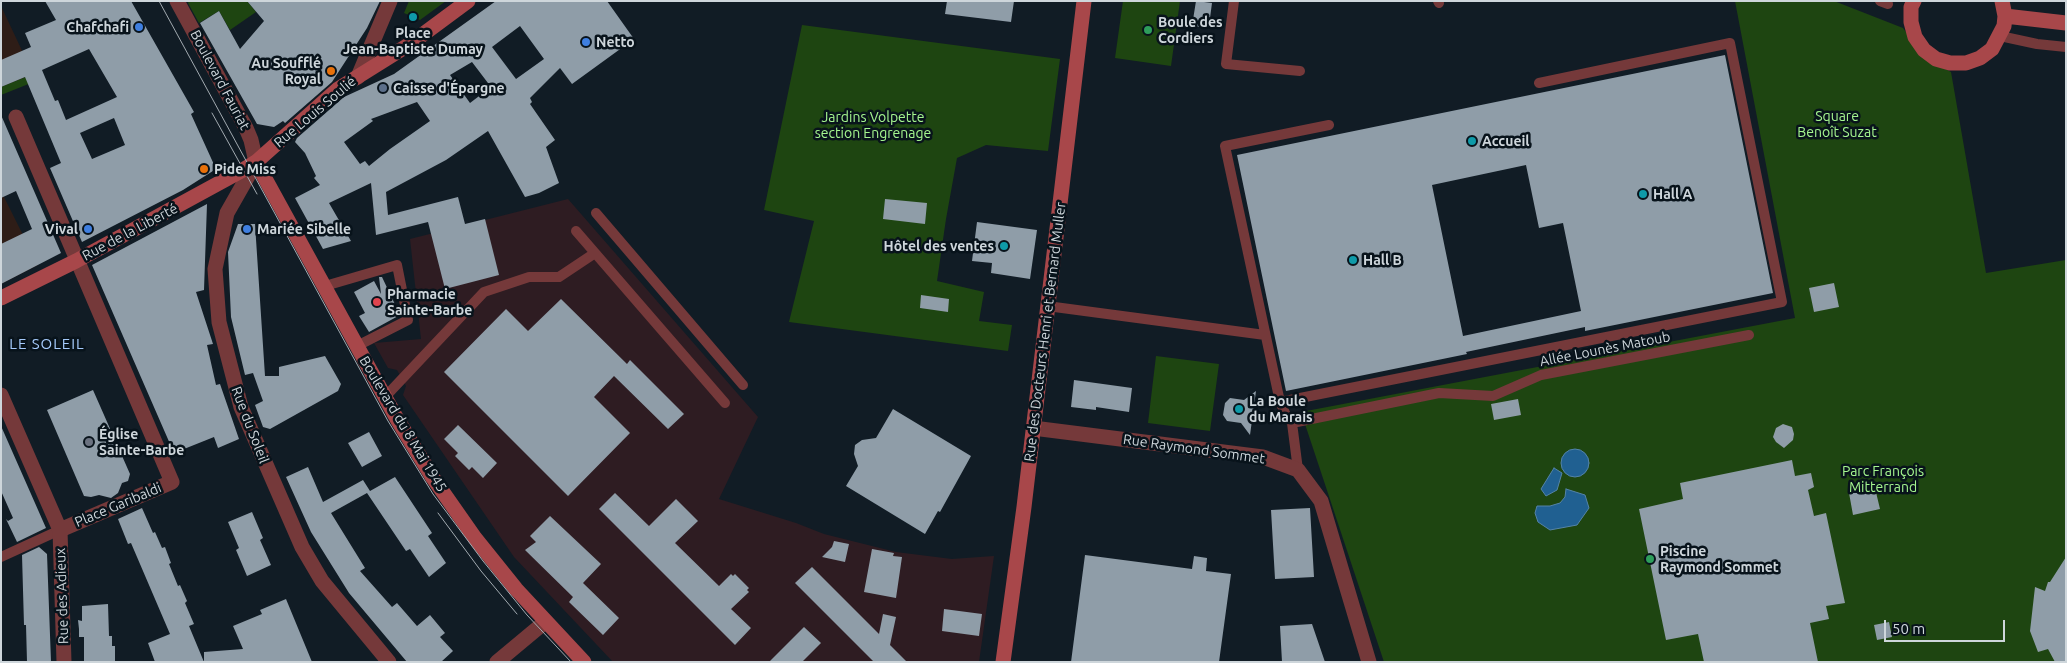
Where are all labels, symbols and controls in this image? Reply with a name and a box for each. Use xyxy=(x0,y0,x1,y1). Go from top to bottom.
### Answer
marker: Place Jean-Baptiste Dumay xyxy=(407,11,419,23)
place label: Boule des Cordiers xyxy=(1158,14,1223,46)
place label: Chafchafi xyxy=(66,19,129,35)
marker: Chafchafi xyxy=(133,21,145,33)
marker: Boule des Cordiers xyxy=(1142,24,1154,36)
place label: Place Jean-Baptiste Dumay xyxy=(343,25,483,58)
street label: Boulevard Fauriat xyxy=(187,27,253,133)
place label: Netto xyxy=(596,34,635,50)
marker: Netto xyxy=(580,36,592,48)
place label: Au Soufflé Royal xyxy=(251,55,321,88)
marker: Au Soufflé Royal xyxy=(325,65,337,77)
street label: Rue Louis Soulié xyxy=(271,73,359,151)
place label: Caisse d'Épargne xyxy=(393,80,504,96)
marker: Caisse d'Épargne xyxy=(377,82,389,94)
park label: Square Benoît Suzat xyxy=(1797,108,1877,140)
park label: Jardins Volpette section Engrenage xyxy=(815,109,931,142)
place label: Accueil xyxy=(1482,133,1530,149)
marker: Accueil xyxy=(1466,135,1478,147)
place label: Pide Miss xyxy=(214,161,276,177)
marker: Pide Miss xyxy=(198,163,210,175)
place label: Hall A xyxy=(1653,186,1692,202)
marker: Hall A xyxy=(1637,188,1649,200)
street label: Rue de la Liberté xyxy=(79,200,181,264)
street label: Rue des Docteurs Henri et Bernard Muller xyxy=(1021,201,1069,463)
place label: Vival xyxy=(45,221,78,237)
place label: Mariée Sibelle xyxy=(257,221,351,237)
marker: Vival xyxy=(82,223,94,235)
marker: Mariée Sibelle xyxy=(241,223,253,235)
place label: Hôtel des ventes xyxy=(884,238,994,254)
marker: Hôtel des ventes xyxy=(998,240,1010,252)
place label: Hall B xyxy=(1363,252,1402,268)
marker: Hall B xyxy=(1347,254,1359,266)
place label: Pharmacie Sainte-Barbe xyxy=(387,286,472,318)
marker: Pharmacie Sainte-Barbe xyxy=(371,296,383,308)
street label: Allée Lounès Matoub xyxy=(1538,328,1672,370)
district label: LE SOLEIL xyxy=(8,335,86,353)
street label: Boulevard du 8 Mai 1945 xyxy=(356,353,450,495)
street label: Rue du Soleil xyxy=(228,384,272,466)
place label: La Boule du Marais xyxy=(1249,393,1313,426)
marker: La Boule du Marais xyxy=(1233,403,1245,415)
place label: Église Sainte-Barbe xyxy=(99,426,184,458)
street label: Rue Raymond Sommet xyxy=(1122,431,1266,467)
marker: Église Sainte-Barbe xyxy=(83,436,95,448)
park label: Parc François Mitterrand xyxy=(1842,463,1924,496)
street label: Place Garibaldi xyxy=(72,479,164,531)
place label: Piscine Raymond Sommet xyxy=(1660,543,1779,576)
street label: Rue des Adieux xyxy=(52,548,72,644)
marker: Piscine Raymond Sommet xyxy=(1644,553,1656,565)
scale bar xyxy=(1887,610,2008,642)
text: 50 m xyxy=(1892,620,1925,637)

